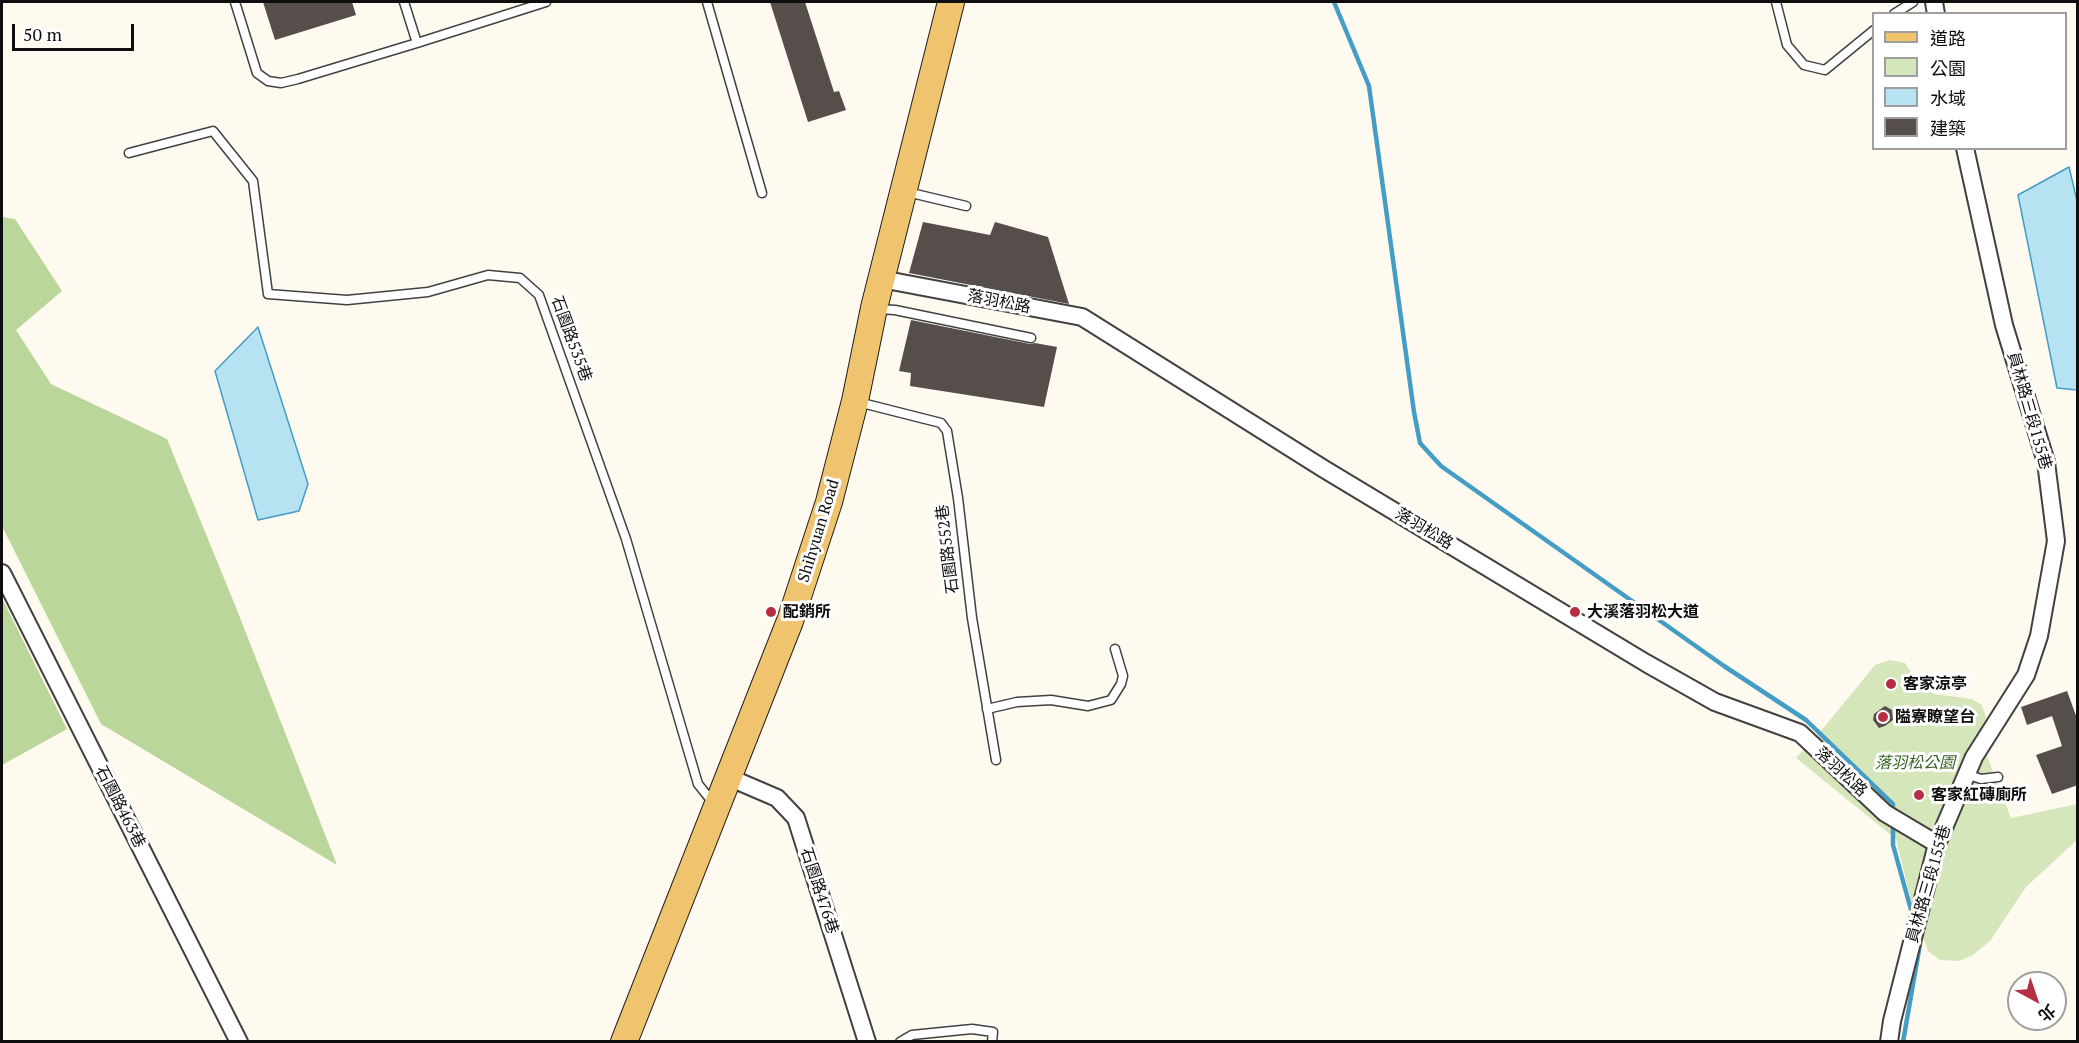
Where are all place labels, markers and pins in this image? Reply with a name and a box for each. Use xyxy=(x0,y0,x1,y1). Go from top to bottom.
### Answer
place label: 配銷所 xyxy=(783,602,831,622)
place label: 大溪落羽松大道 xyxy=(1587,602,1699,622)
marker: 配銷所 xyxy=(764,605,778,619)
marker: 大溪落羽松大道 xyxy=(1568,605,1582,619)
place label: 客家涼亭 xyxy=(1903,674,1967,694)
marker: 客家涼亭 xyxy=(1884,677,1898,691)
place label: 隘寮瞭望台 xyxy=(1895,707,1975,727)
marker: 隘寮瞭望台 xyxy=(1876,710,1890,724)
place label: 客家紅磚廁所 xyxy=(1931,785,2027,805)
marker: 客家紅磚廁所 xyxy=(1912,788,1926,802)

